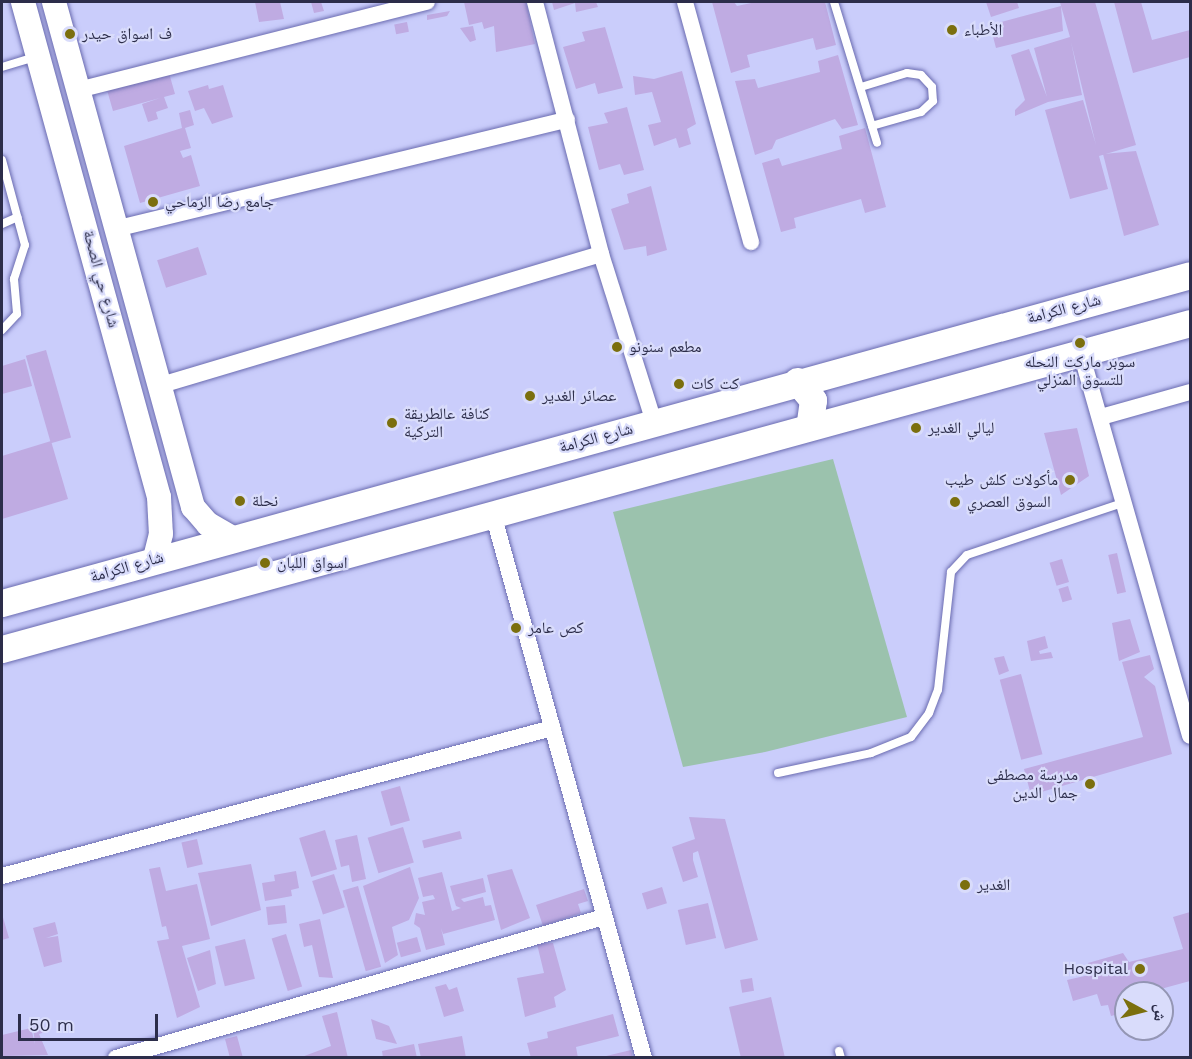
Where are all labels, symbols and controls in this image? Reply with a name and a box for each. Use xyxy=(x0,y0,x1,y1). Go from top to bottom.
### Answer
place label: الأطباء xyxy=(964,20,1002,40)
marker: الأطباء xyxy=(945,23,959,37)
place label: ف اسواق حيدر xyxy=(82,24,172,44)
marker: ف اسواق حيدر xyxy=(63,27,77,41)
place label: جامع رضا الرماحي xyxy=(165,192,274,212)
marker: جامع رضا الرماحي xyxy=(146,195,160,209)
street label: شارع حي الصحة xyxy=(79,228,123,330)
street label: شارع الكرامة xyxy=(1025,290,1103,328)
marker: سوبر ماركت النحله للتسوق المنزلي xyxy=(1073,336,1087,350)
place label: مطعم سنونو xyxy=(629,337,701,357)
marker: مطعم سنونو xyxy=(610,340,624,354)
place label: سوبر ماركت النحله للتسوق المنزلي xyxy=(1025,352,1135,390)
place label: كت كات xyxy=(691,374,739,394)
marker: كت كات xyxy=(672,377,686,391)
place label: عصائر الغدير xyxy=(542,386,616,406)
marker: عصائر الغدير xyxy=(523,389,537,403)
place label: كنافة عالطريقة التركية xyxy=(404,404,490,442)
marker: كنافة عالطريقة التركية xyxy=(385,416,399,430)
place label: ليالي الغدير xyxy=(928,418,994,438)
street label: شارع الكرامة xyxy=(557,419,635,457)
marker: ليالي الغدير xyxy=(909,421,923,435)
place label: مأكولات كلش طيب xyxy=(945,470,1058,490)
marker: مأكولات كلش طيب xyxy=(1063,473,1077,487)
place label: نحلة xyxy=(252,491,278,511)
place label: السوق العصري xyxy=(967,492,1051,512)
marker: نحلة xyxy=(233,494,247,508)
marker: السوق العصري xyxy=(948,495,962,509)
street label: شارع الكرامة xyxy=(88,547,166,587)
place label: اسواق اللبان xyxy=(277,553,348,573)
marker: اسواق اللبان xyxy=(258,556,272,570)
place label: كص عامر xyxy=(528,618,584,638)
marker: كص عامر xyxy=(509,621,523,635)
place label: مدرسة مصطفى جمال الدين xyxy=(987,765,1078,803)
marker: مدرسة مصطفى جمال الدين xyxy=(1083,777,1097,791)
place label: الغدير xyxy=(977,875,1010,895)
marker: الغدير xyxy=(958,878,972,892)
place label: Hospital xyxy=(1063,959,1128,979)
marker: Hospital xyxy=(1133,962,1147,976)
north arrow xyxy=(1114,981,1174,1041)
scale bar xyxy=(21,1002,160,1040)
text: ش xyxy=(1150,1003,1171,1023)
text: 50 m xyxy=(29,1014,74,1035)

